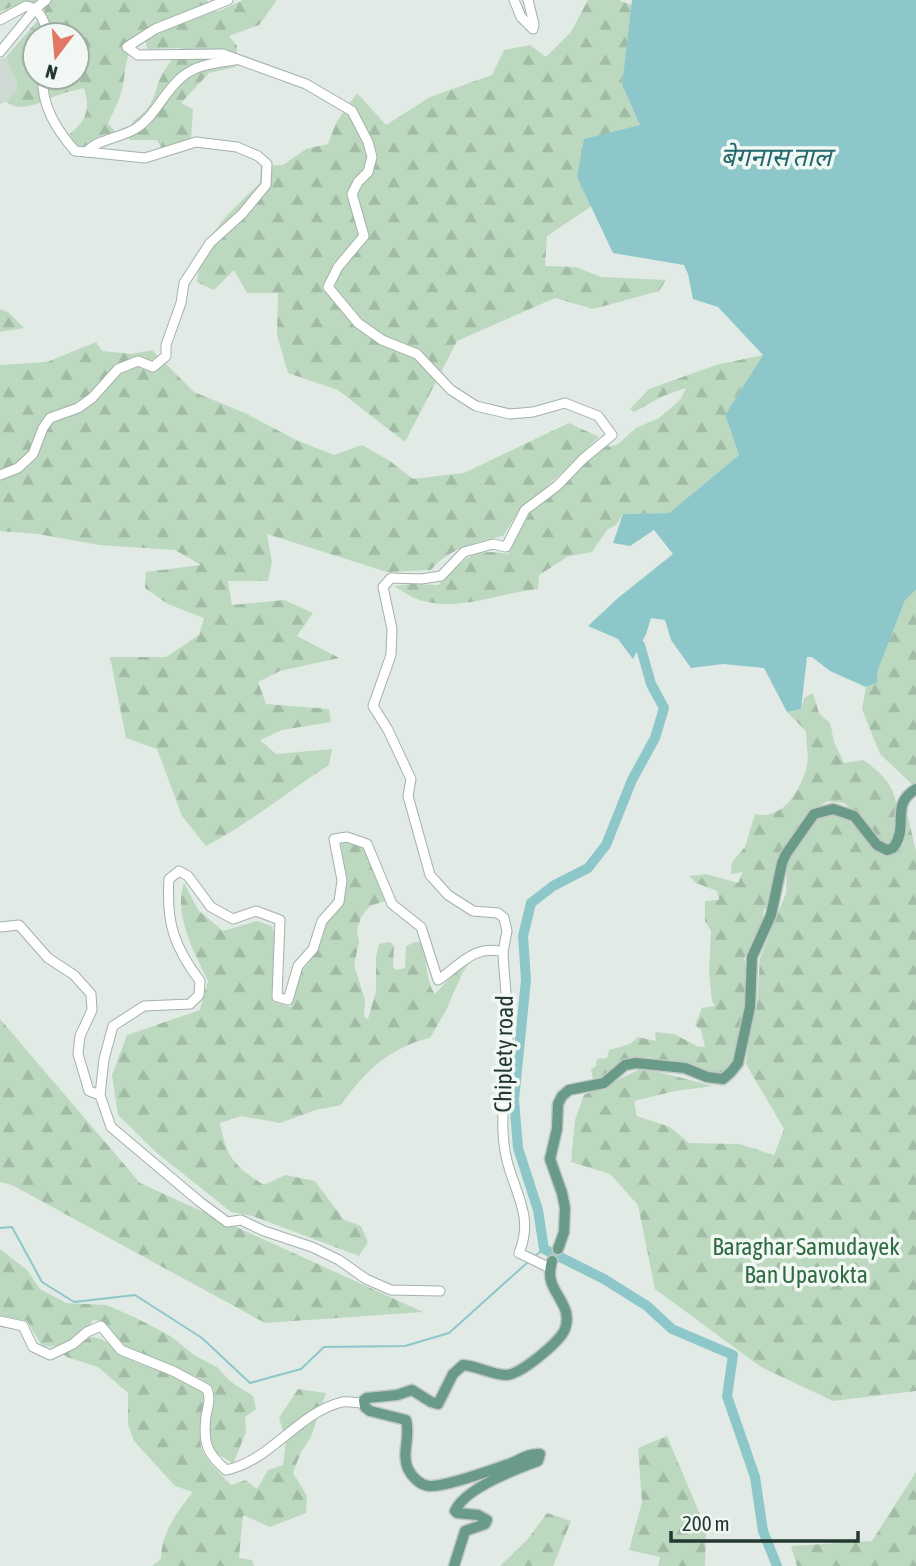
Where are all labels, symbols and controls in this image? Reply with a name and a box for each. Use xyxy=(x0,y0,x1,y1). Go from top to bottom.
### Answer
north arrow xyxy=(21,21,91,91)
text: N xyxy=(43,60,60,84)
water label: बेगनास ताल xyxy=(721,142,837,172)
street label: Chiplety road xyxy=(489,995,518,1113)
park label: Baraghar Samudayek Ban Upavokta xyxy=(712,1233,900,1288)
scale bar xyxy=(671,1500,858,1544)
text: 200 m xyxy=(682,1511,730,1535)

